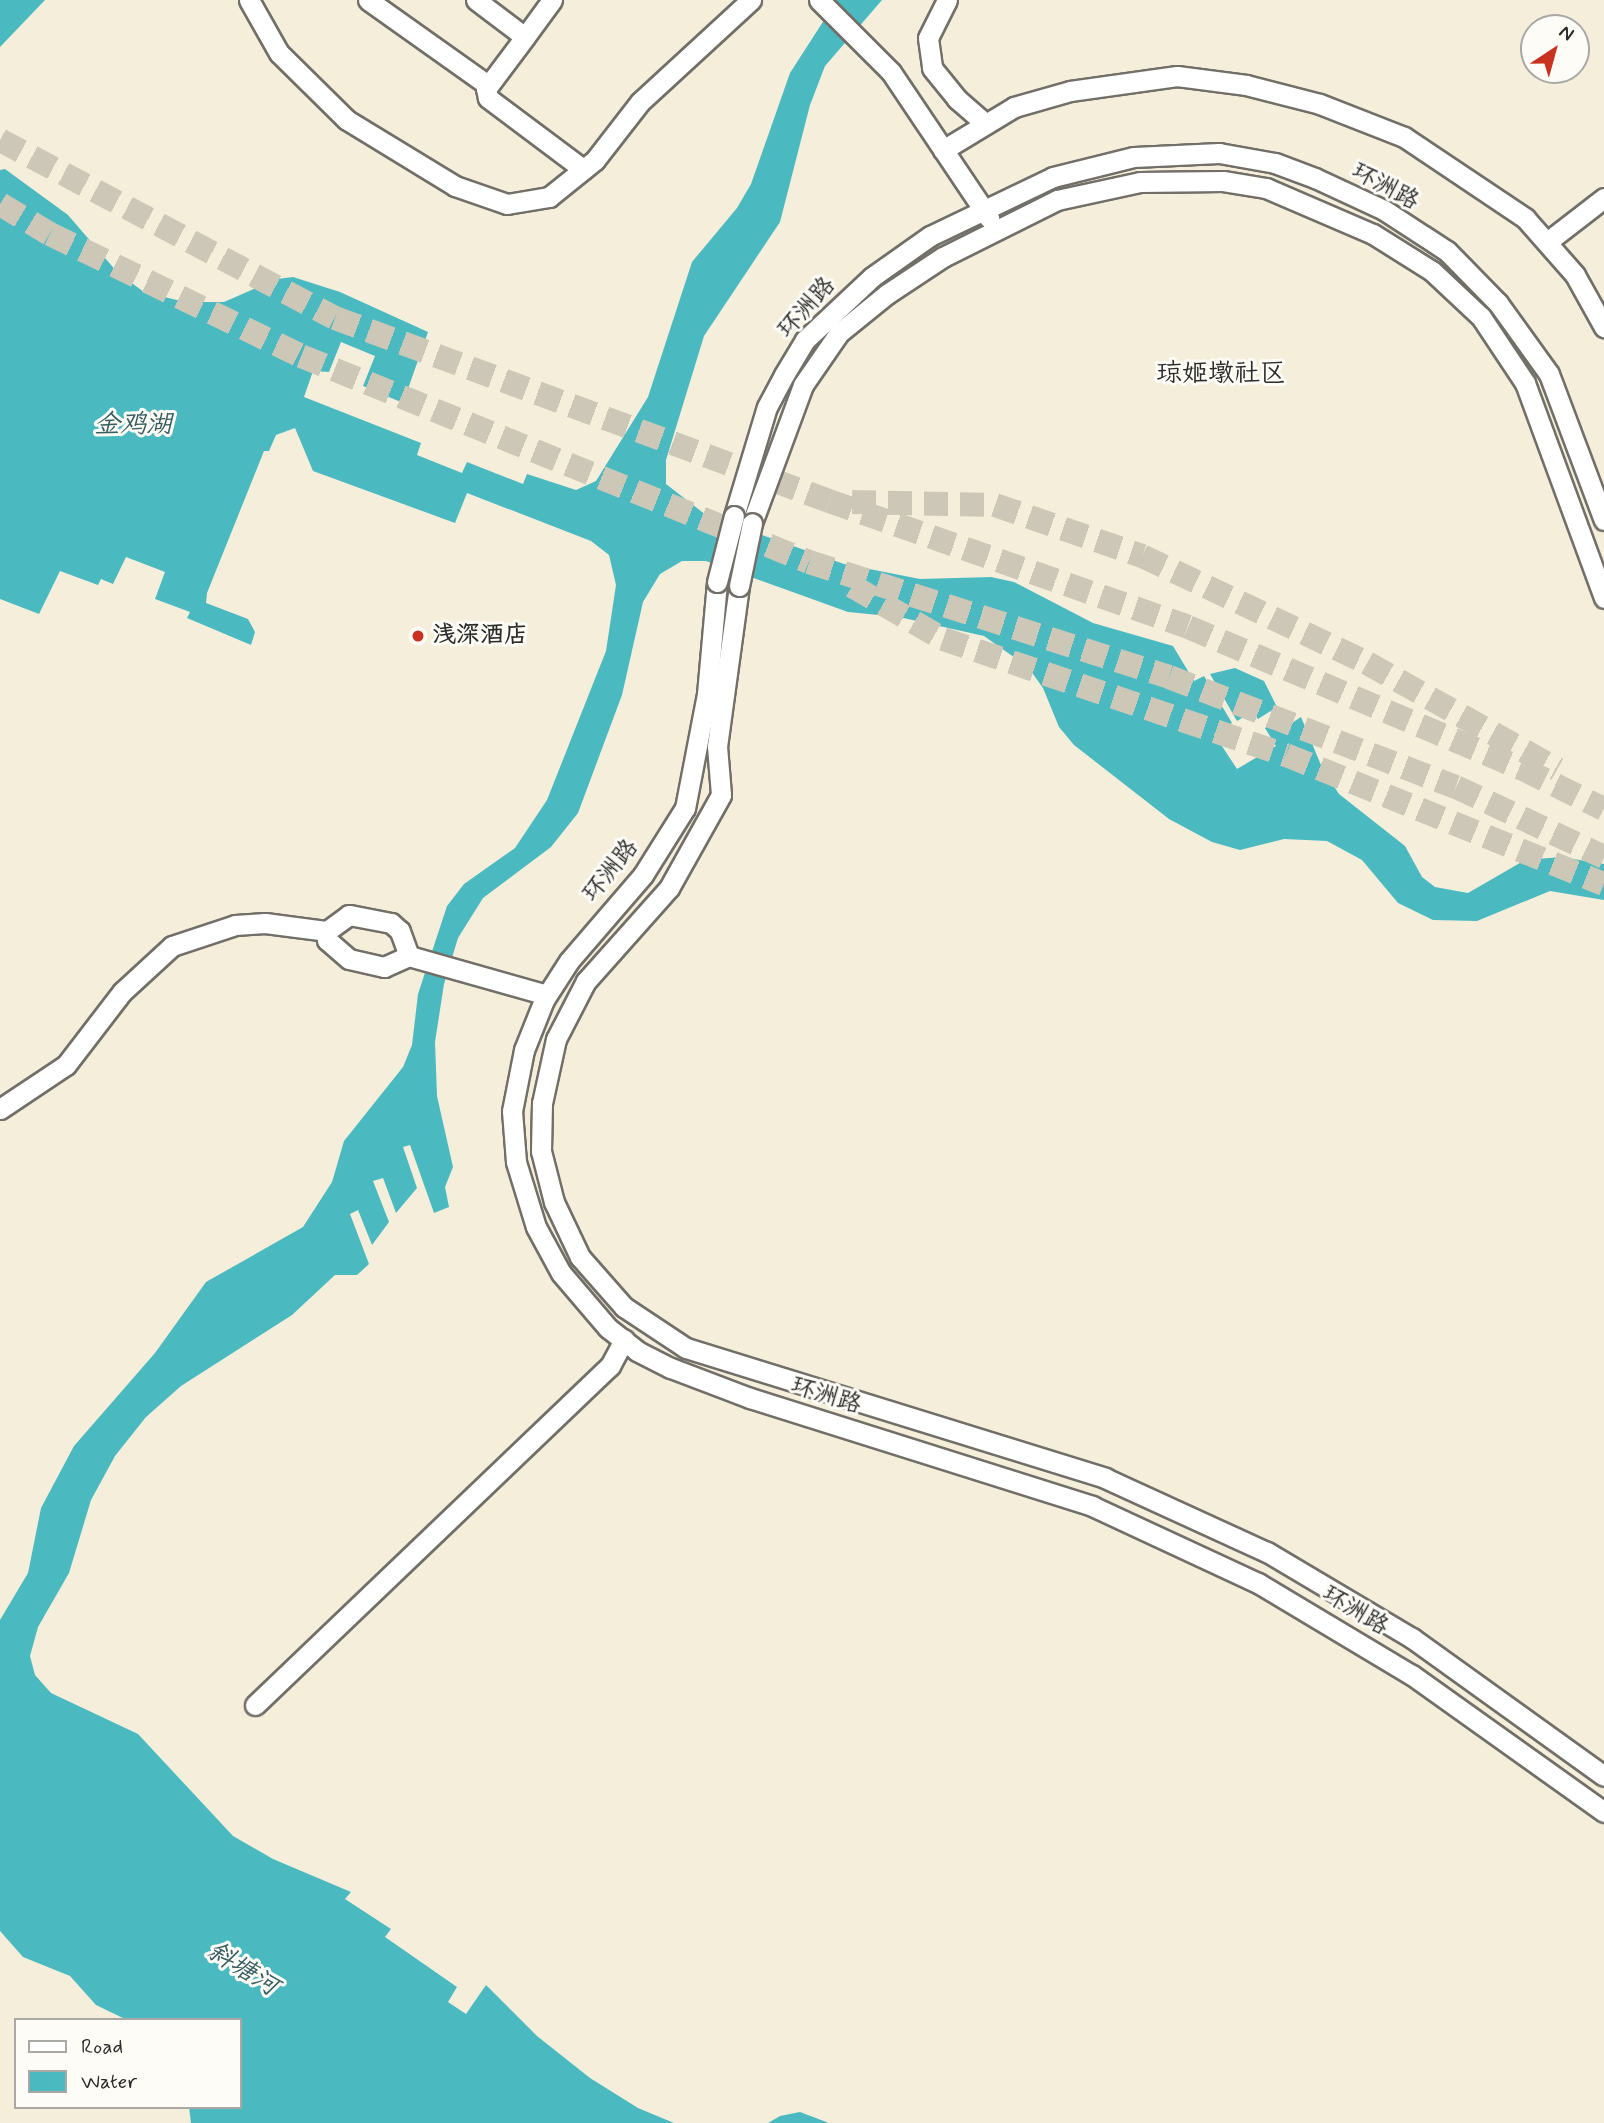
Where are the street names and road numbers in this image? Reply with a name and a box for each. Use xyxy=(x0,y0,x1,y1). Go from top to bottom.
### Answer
street label: 环洲路 xyxy=(1346,157,1424,217)
street label: 环洲路 xyxy=(772,272,842,344)
street label: 环洲路 xyxy=(577,834,645,908)
street label: 环洲路 xyxy=(787,1372,865,1420)
street label: 环洲路 xyxy=(1317,1580,1393,1642)

